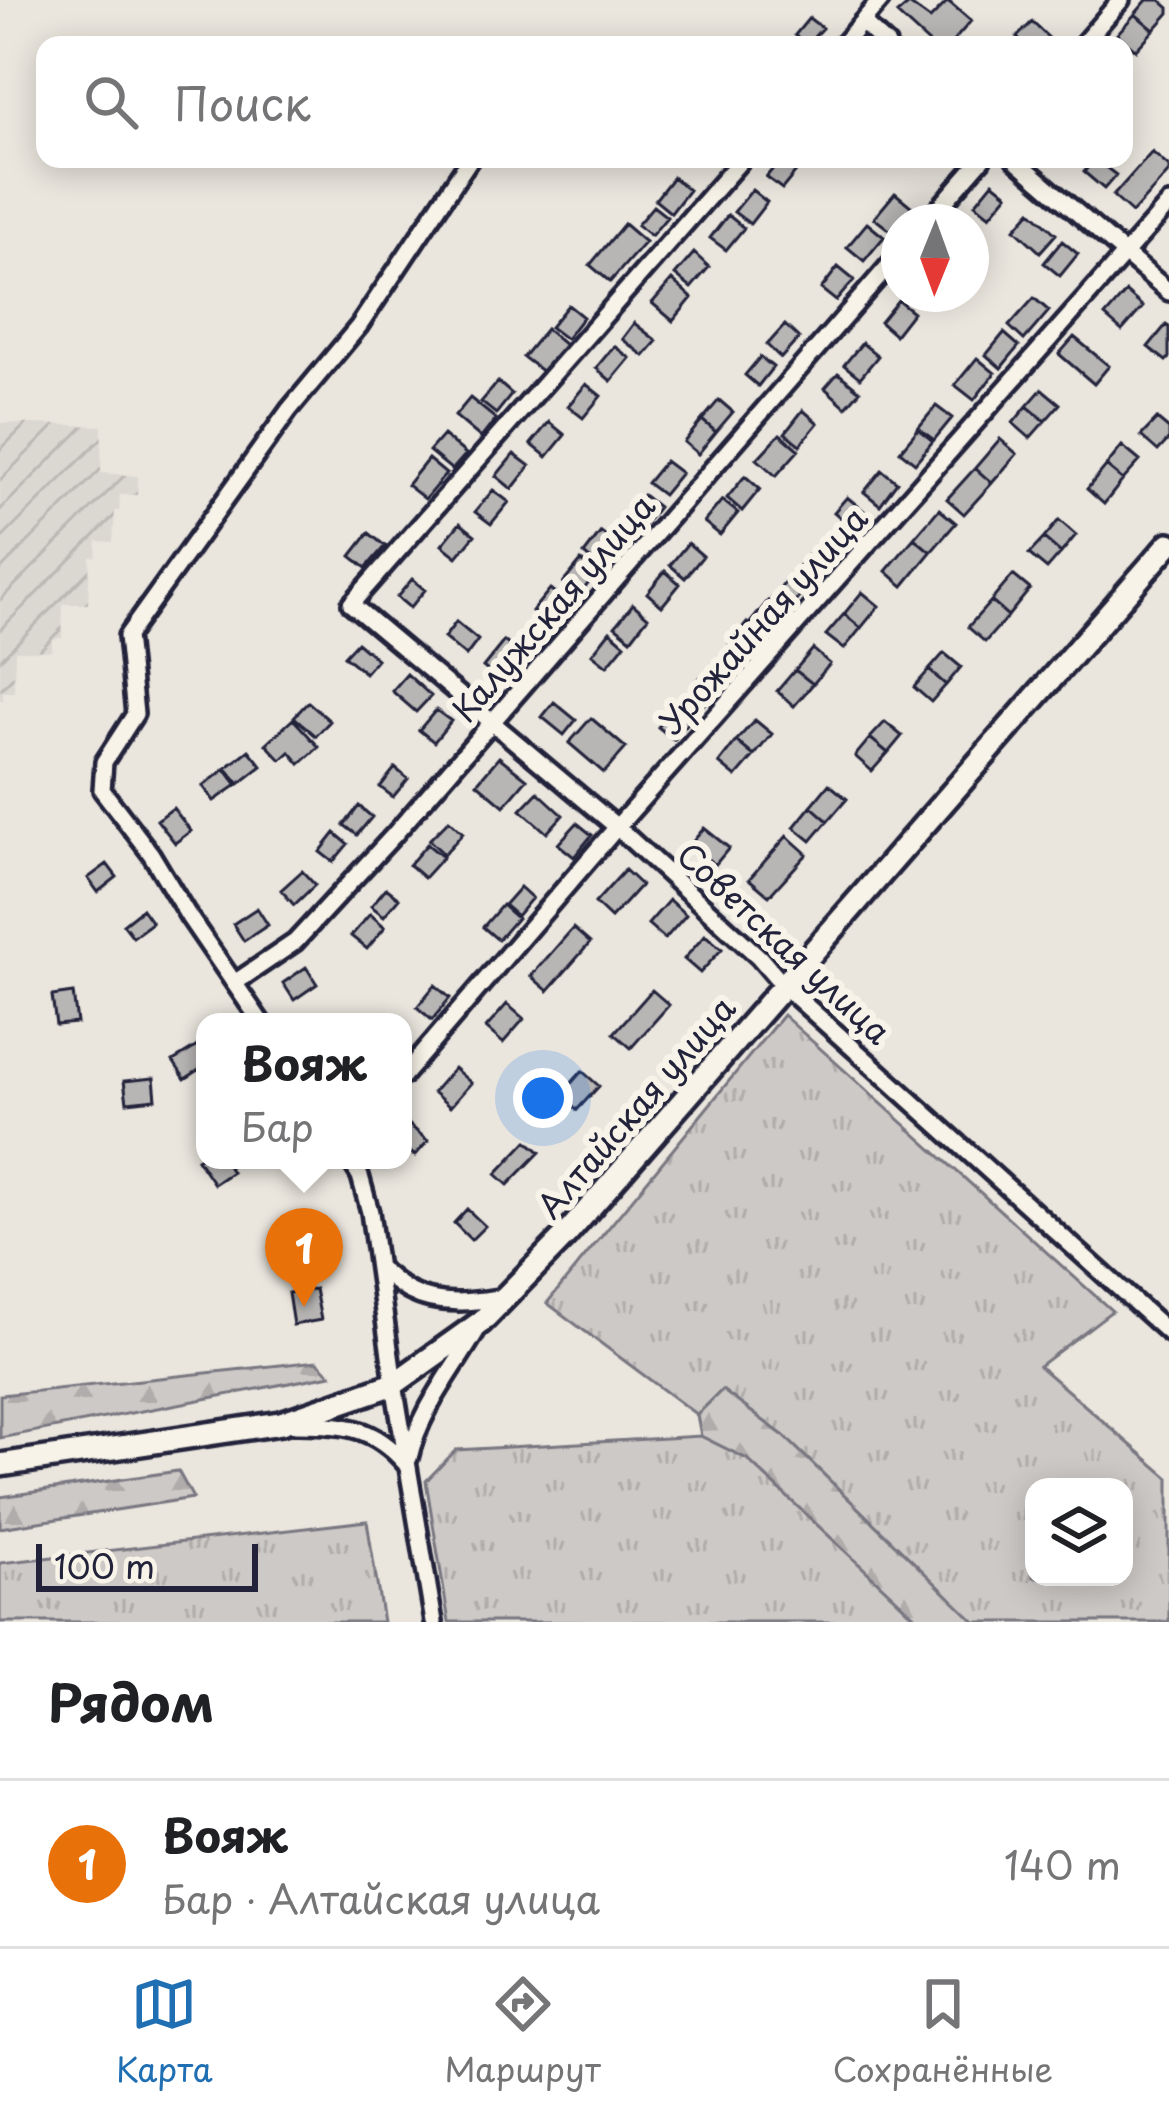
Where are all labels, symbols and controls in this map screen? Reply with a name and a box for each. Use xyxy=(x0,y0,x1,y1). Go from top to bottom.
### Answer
search box xyxy=(36,36,1133,168)
text: Поиск xyxy=(174,68,311,136)
icon: search xyxy=(78,69,144,135)
north arrow xyxy=(881,204,989,312)
street label: Калужская улица xyxy=(439,482,666,732)
street label: Урожайная улица xyxy=(646,494,878,744)
street label: Советская улица xyxy=(667,829,904,1055)
street label: Алтайская улица xyxy=(524,983,746,1228)
popup xyxy=(196,1013,412,1169)
text: Вояж xyxy=(241,1028,367,1096)
your location xyxy=(513,1068,573,1128)
text: Бар xyxy=(241,1096,314,1155)
pin: 1 xyxy=(265,1208,343,1307)
map controls xyxy=(1025,1478,1133,1586)
button: layers xyxy=(1025,1478,1133,1586)
scale bar xyxy=(36,1538,258,1591)
text: 100 m xyxy=(54,1540,155,1590)
text: Рядом xyxy=(48,1662,214,1739)
text: Вояж xyxy=(162,1800,288,1868)
text: 1 xyxy=(78,1834,96,1893)
text: 140 m xyxy=(1004,1834,1121,1893)
text: Бар · Алтайская улица xyxy=(162,1868,600,1927)
tab: Карта xyxy=(116,1971,213,2093)
tab: Маршрут xyxy=(445,1971,601,2093)
tab: Сохранённые xyxy=(832,1971,1053,2093)

